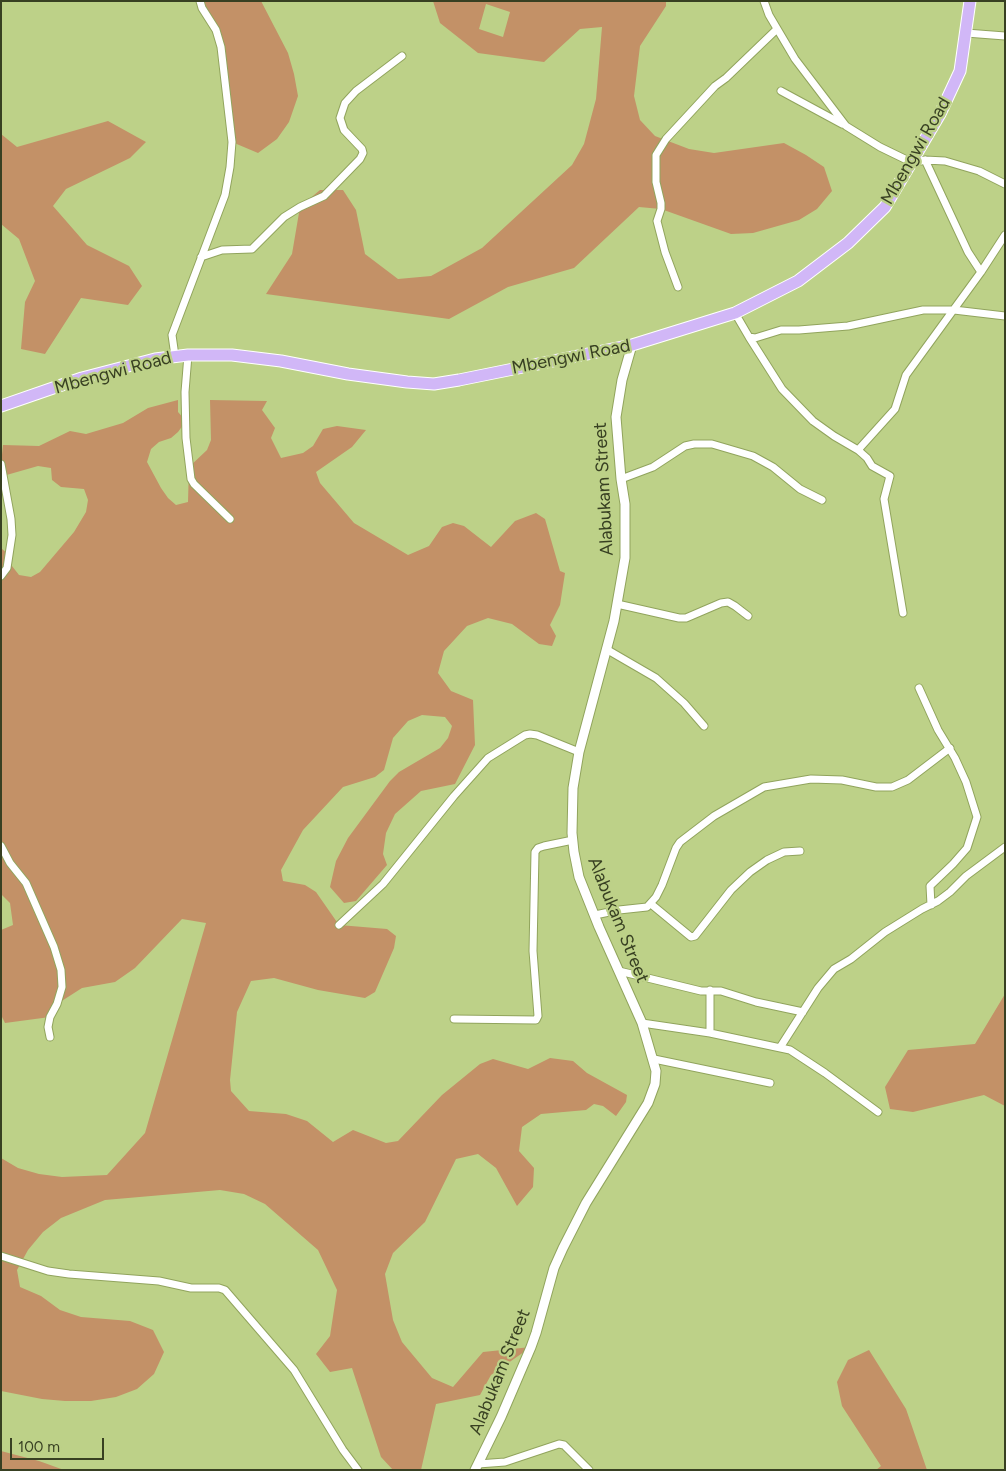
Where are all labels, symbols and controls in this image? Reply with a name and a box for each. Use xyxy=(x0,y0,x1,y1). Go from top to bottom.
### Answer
street label: Mbengwi Road xyxy=(877,93,955,209)
street label: Mbengwi Road xyxy=(510,335,632,379)
street label: Mbengwi Road xyxy=(52,347,174,399)
street label: Alabukam Street xyxy=(590,422,618,556)
street label: Alabukam Street xyxy=(583,854,653,986)
street label: Alabukam Street xyxy=(465,1306,535,1438)
scale bar xyxy=(12,1428,106,1460)
text: 100 m xyxy=(18,1438,60,1456)

